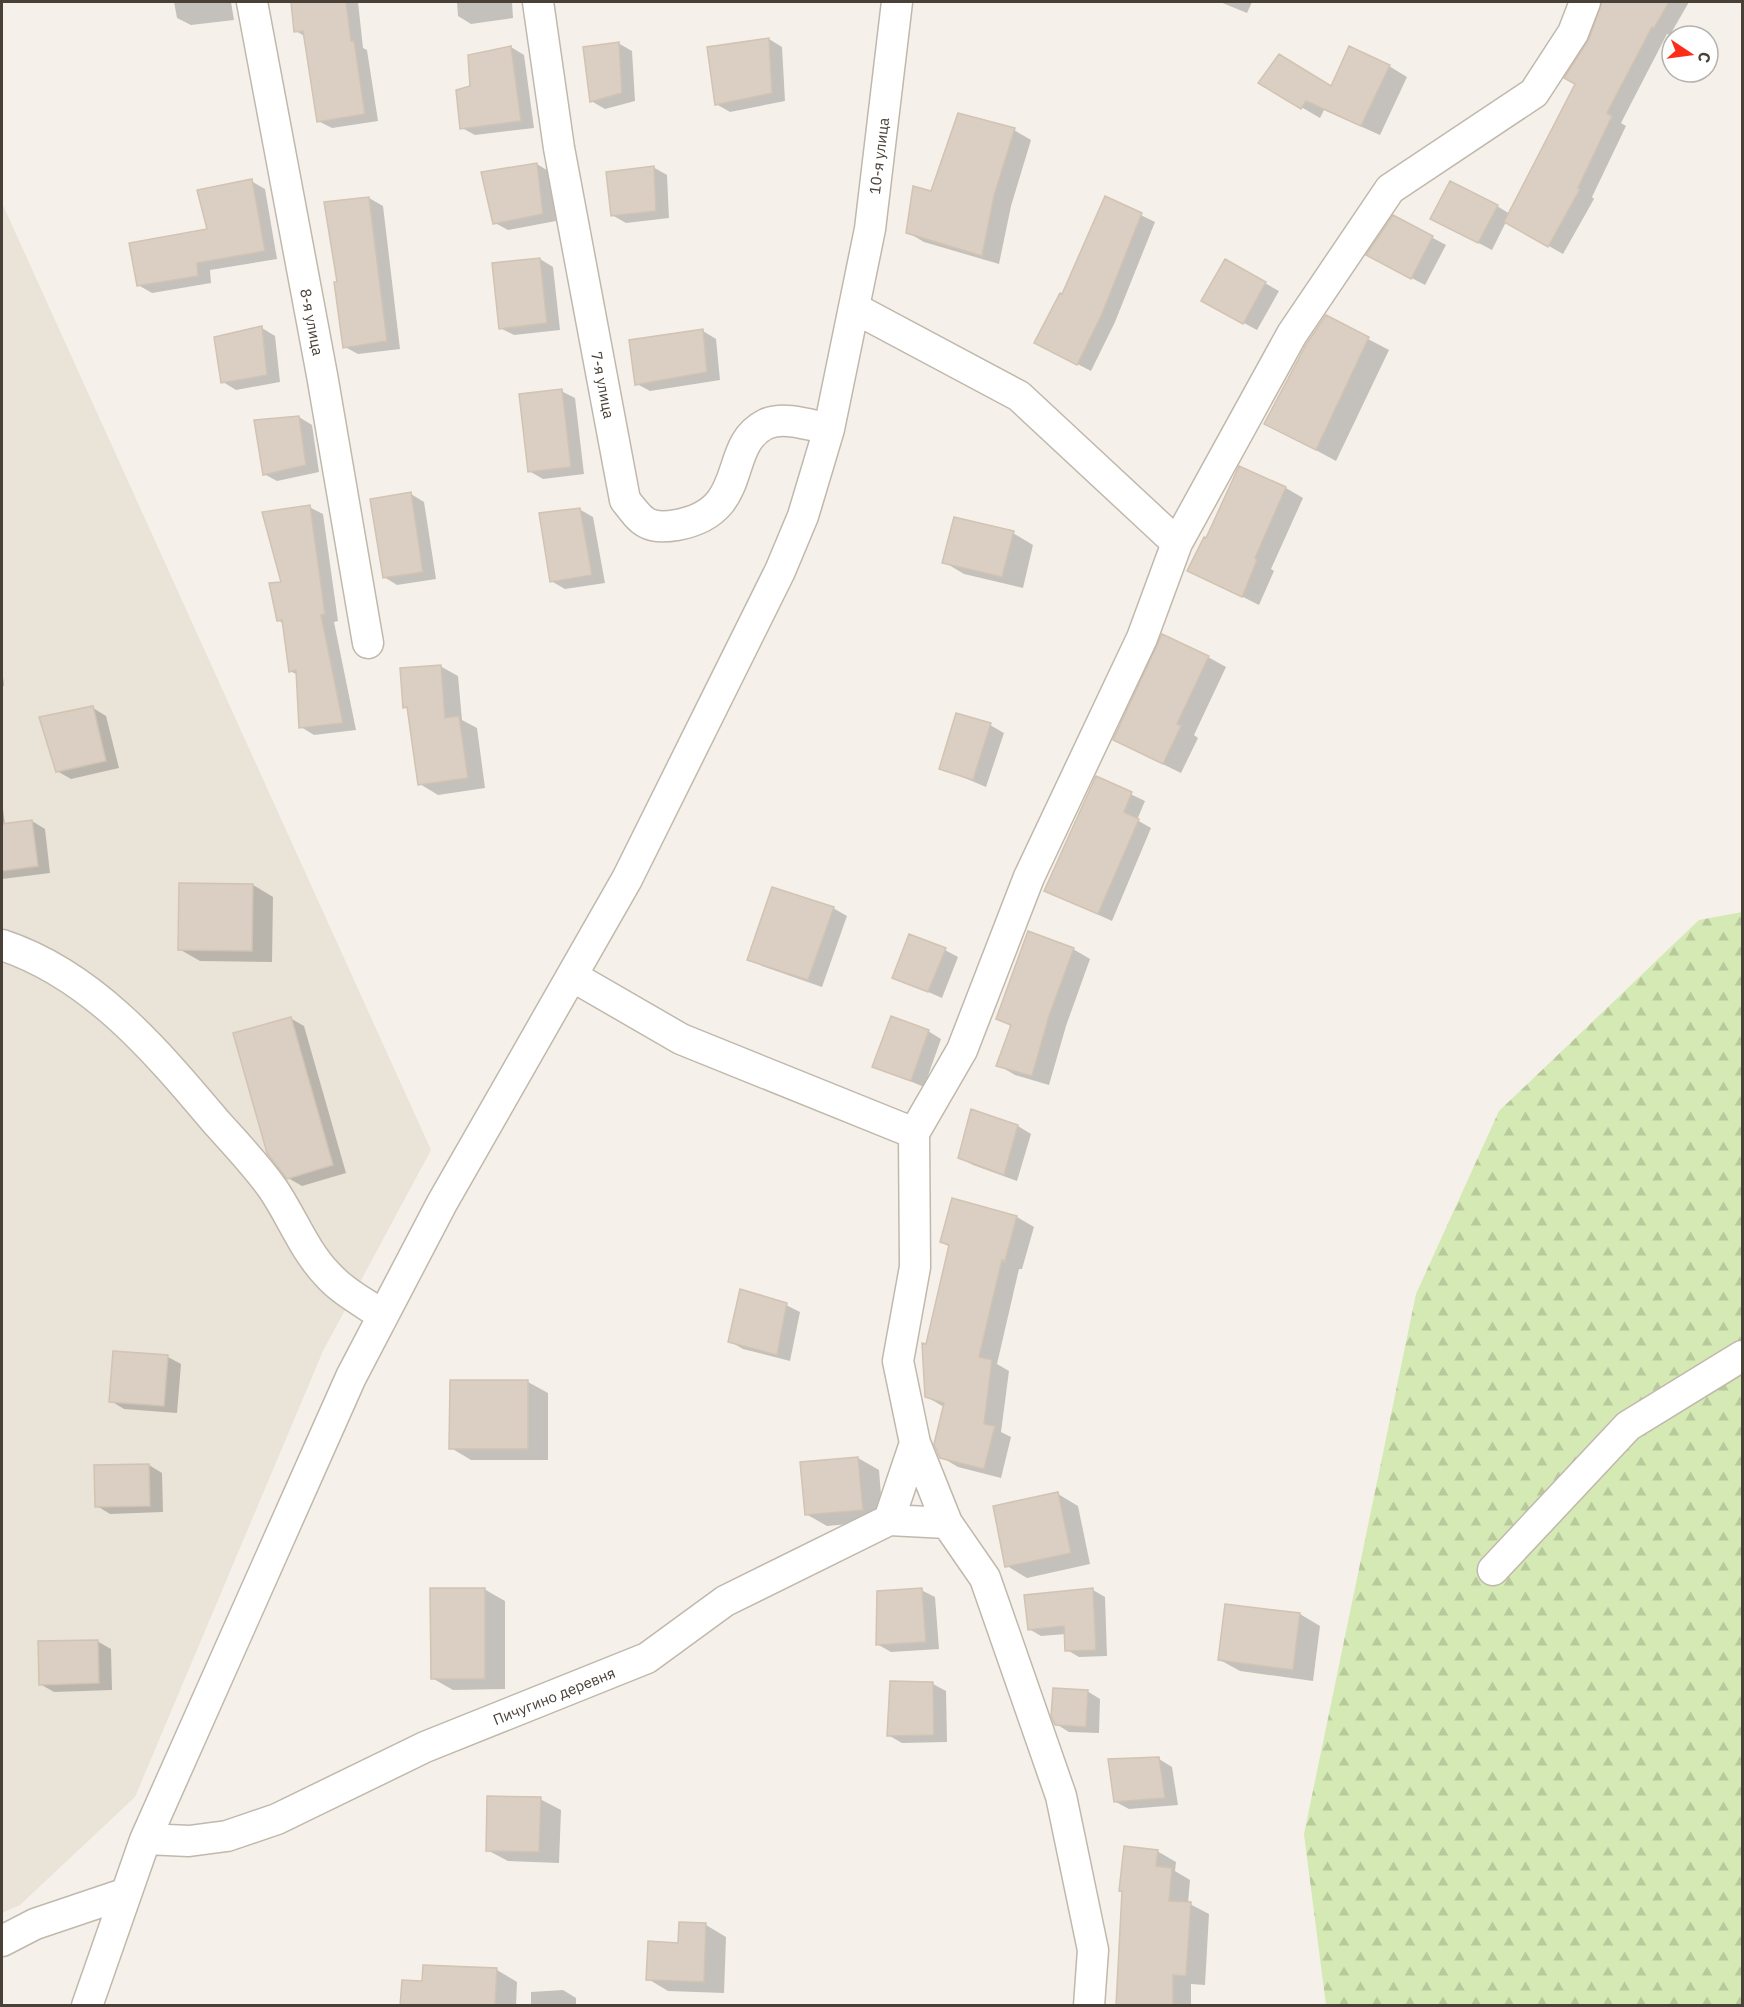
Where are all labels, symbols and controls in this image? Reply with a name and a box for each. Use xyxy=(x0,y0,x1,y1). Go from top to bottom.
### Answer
north arrow xyxy=(1660,24,1720,84)
text: С xyxy=(1694,50,1716,65)
street label: 10-я улица xyxy=(865,117,893,195)
street label: 8-я улица xyxy=(296,287,328,357)
street label: 7-я улица xyxy=(587,350,619,420)
street label: Пичугино деревня xyxy=(490,1663,618,1729)

